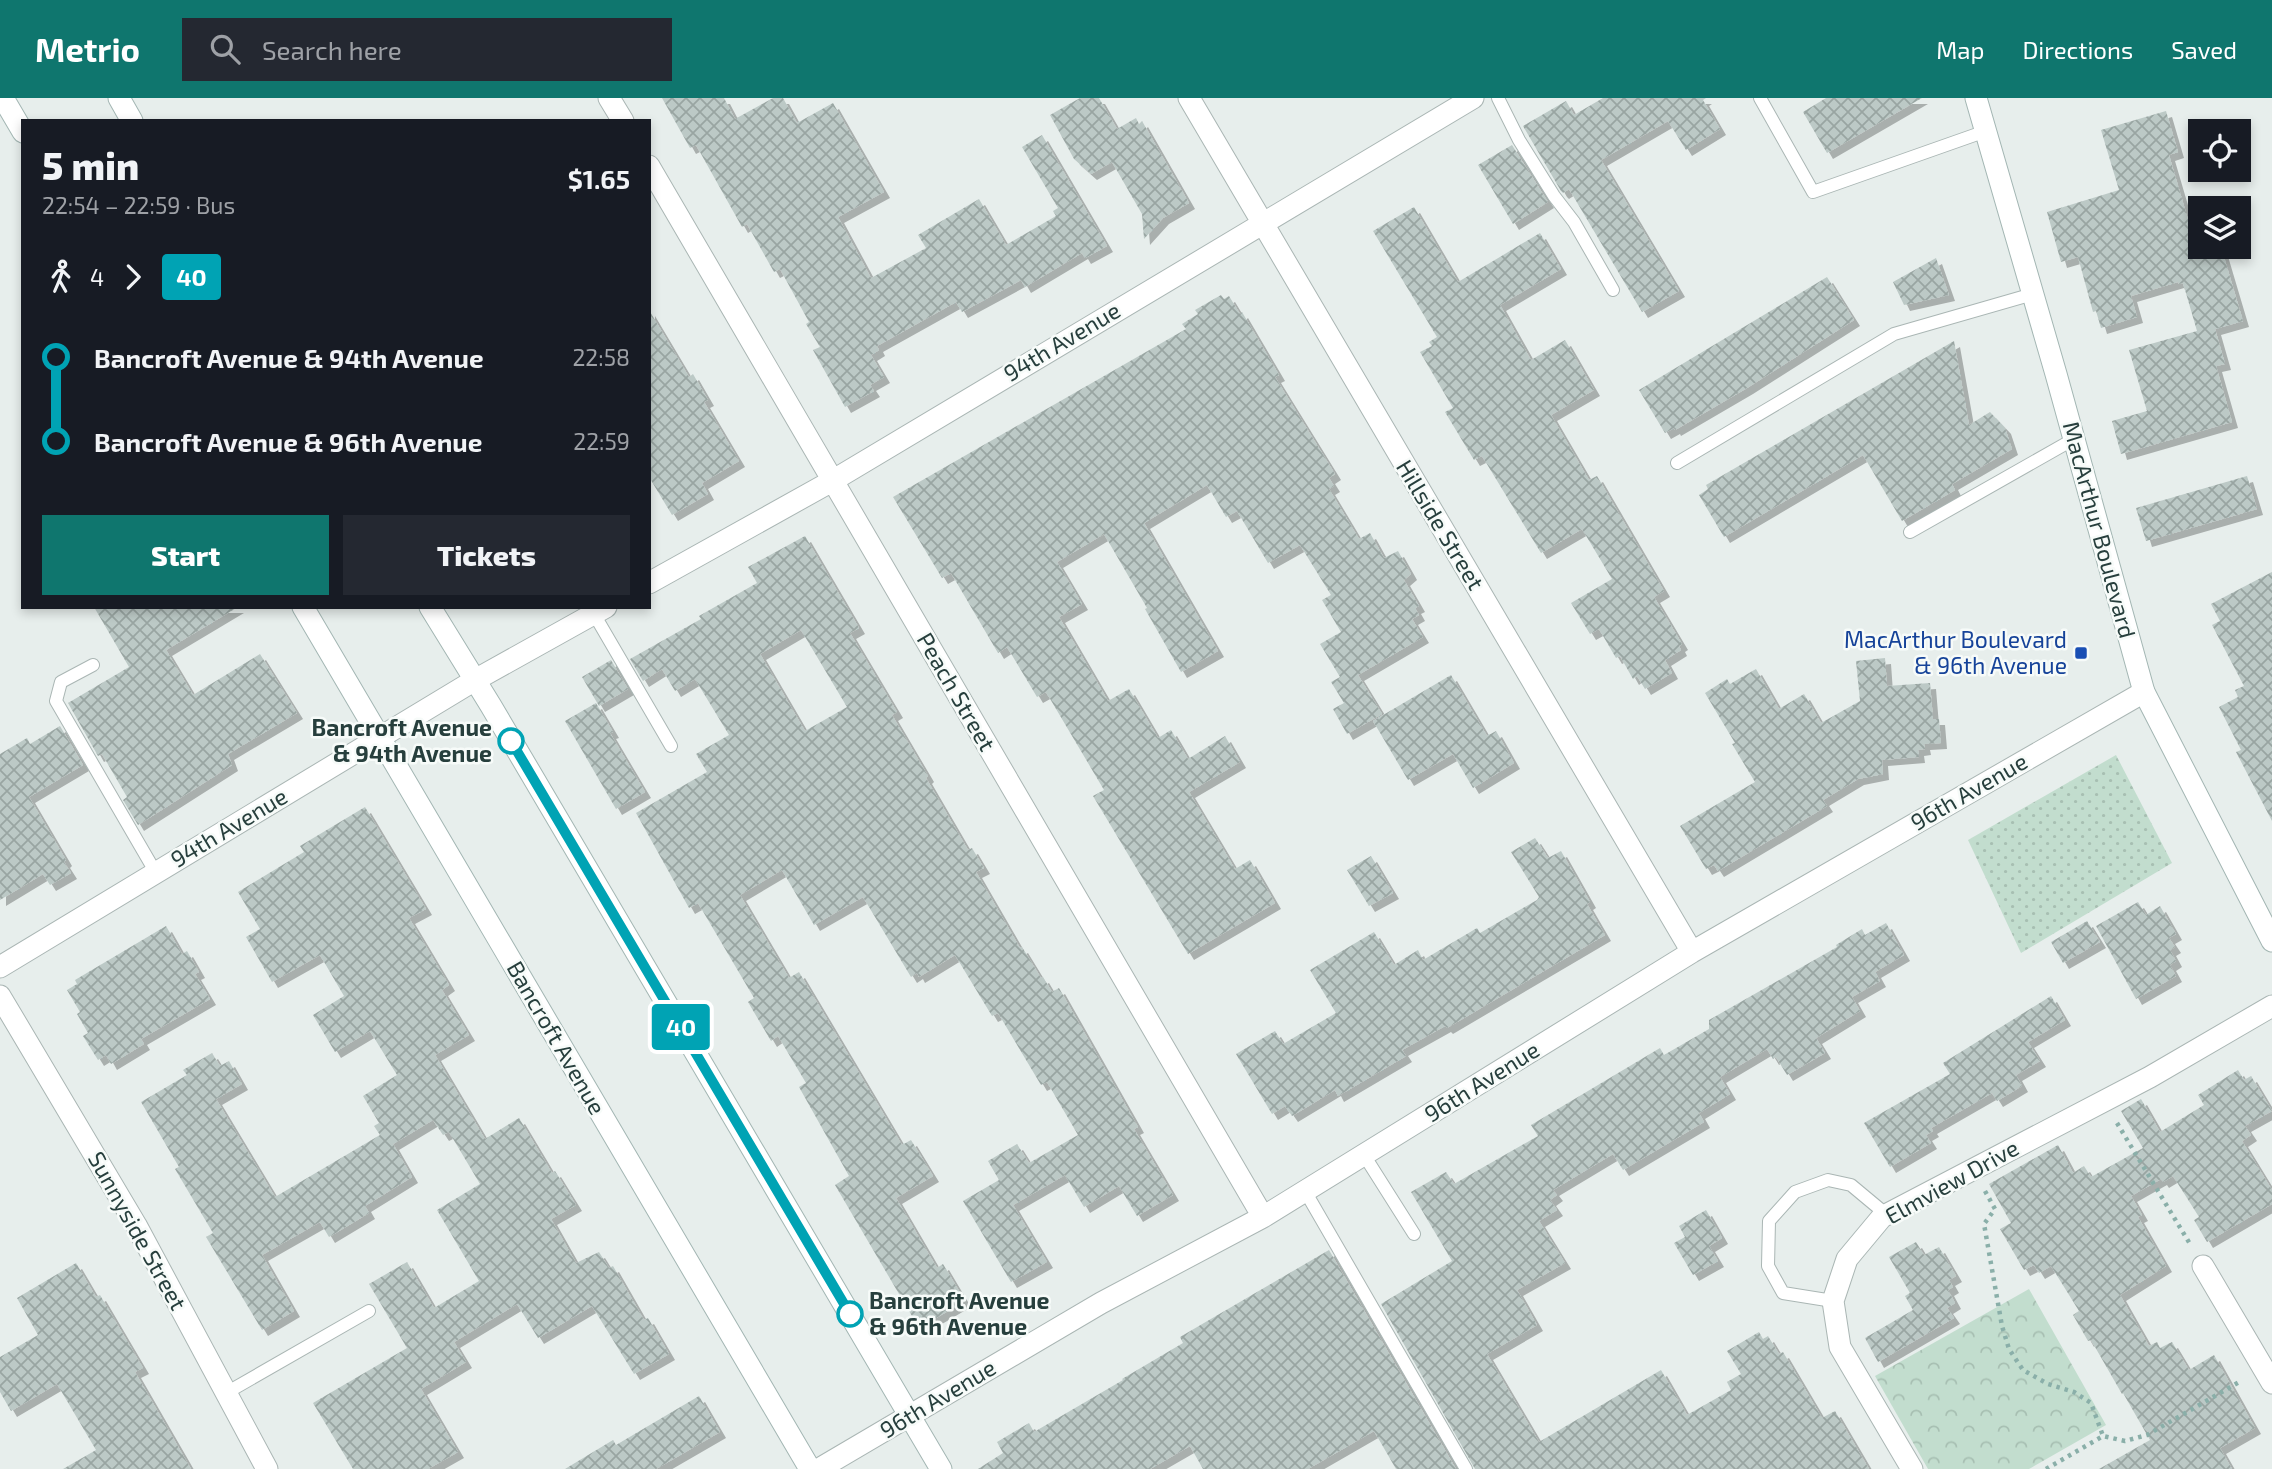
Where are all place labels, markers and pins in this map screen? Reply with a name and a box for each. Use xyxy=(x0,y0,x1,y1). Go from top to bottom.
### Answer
place label: MacArthur Boulevard & 96th Avenue xyxy=(1844,625,2067,679)
marker: MacArthur Boulevard & 96th Avenue xyxy=(2073,645,2089,661)
place label: Bancroft Avenue & 94th Avenue xyxy=(312,713,492,767)
marker: Bancroft Avenue & 94th Avenue xyxy=(498,728,524,754)
place label: Bancroft Avenue & 96th Avenue xyxy=(869,1286,1049,1340)
marker: Bancroft Avenue & 96th Avenue xyxy=(837,1301,863,1327)

